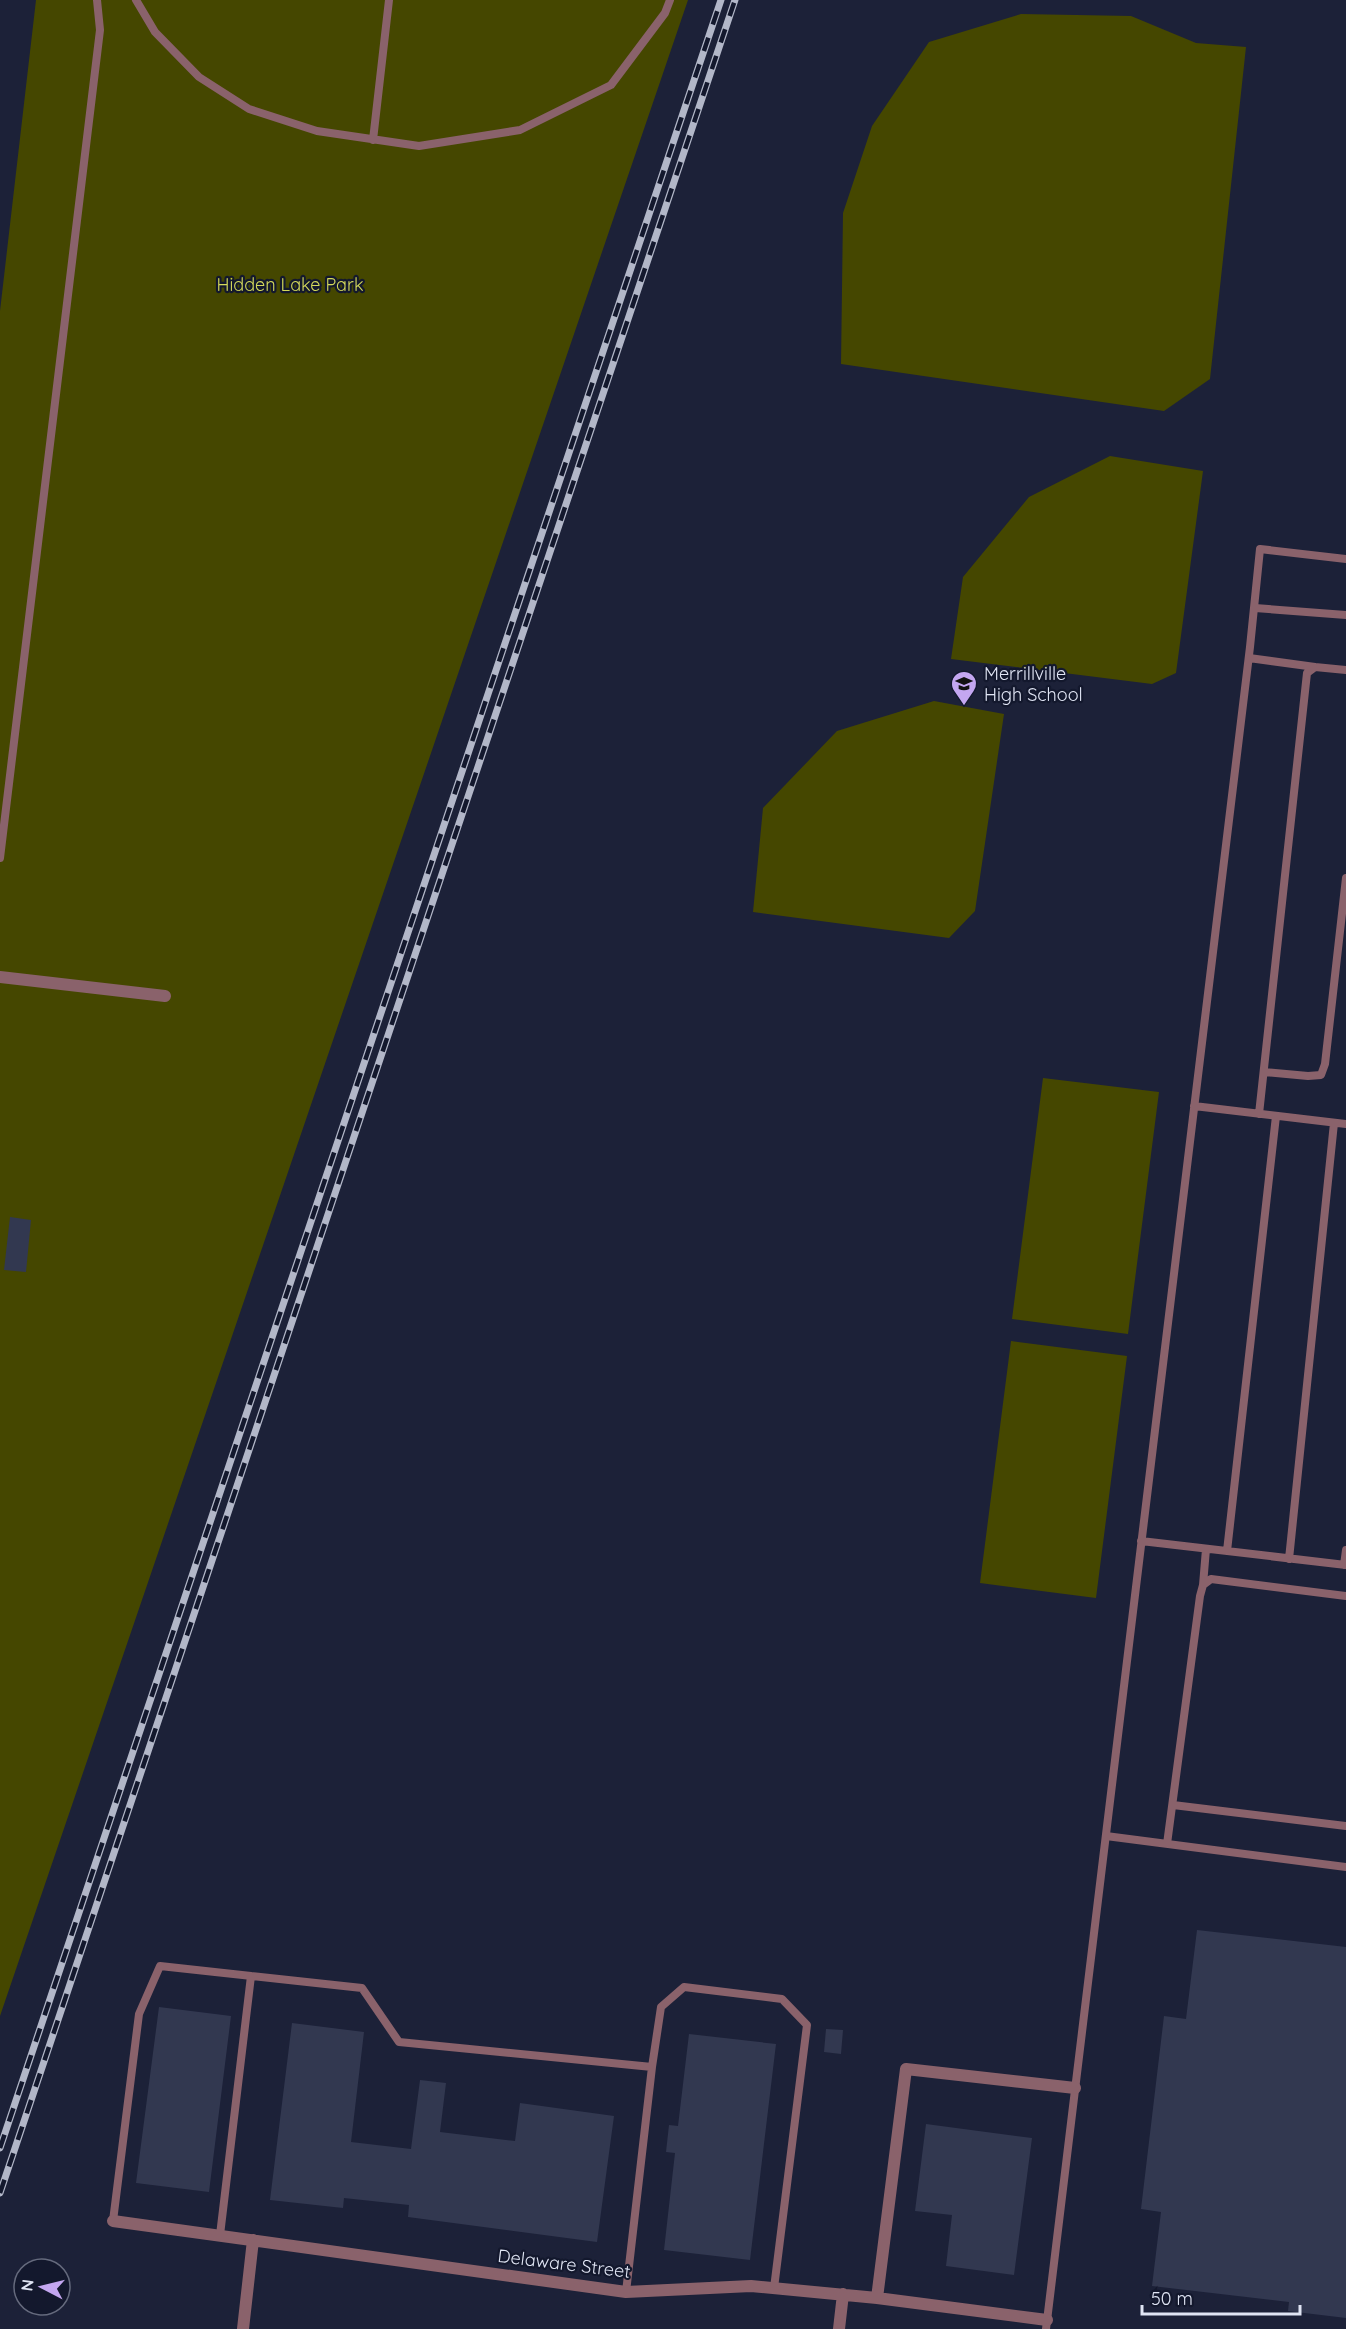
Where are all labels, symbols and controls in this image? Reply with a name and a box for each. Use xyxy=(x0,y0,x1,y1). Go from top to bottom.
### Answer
park label: Hidden Lake Park xyxy=(216,273,364,296)
place label: Merrillville High School xyxy=(984,662,1083,706)
school or university icon: Merrillville High School xyxy=(949,669,979,707)
street label: Delaware Street xyxy=(496,2244,632,2283)
north arrow xyxy=(12,2257,72,2317)
text: N xyxy=(16,2278,38,2292)
scale bar xyxy=(1142,2278,1300,2316)
text: 50 m xyxy=(1151,2287,1193,2310)

